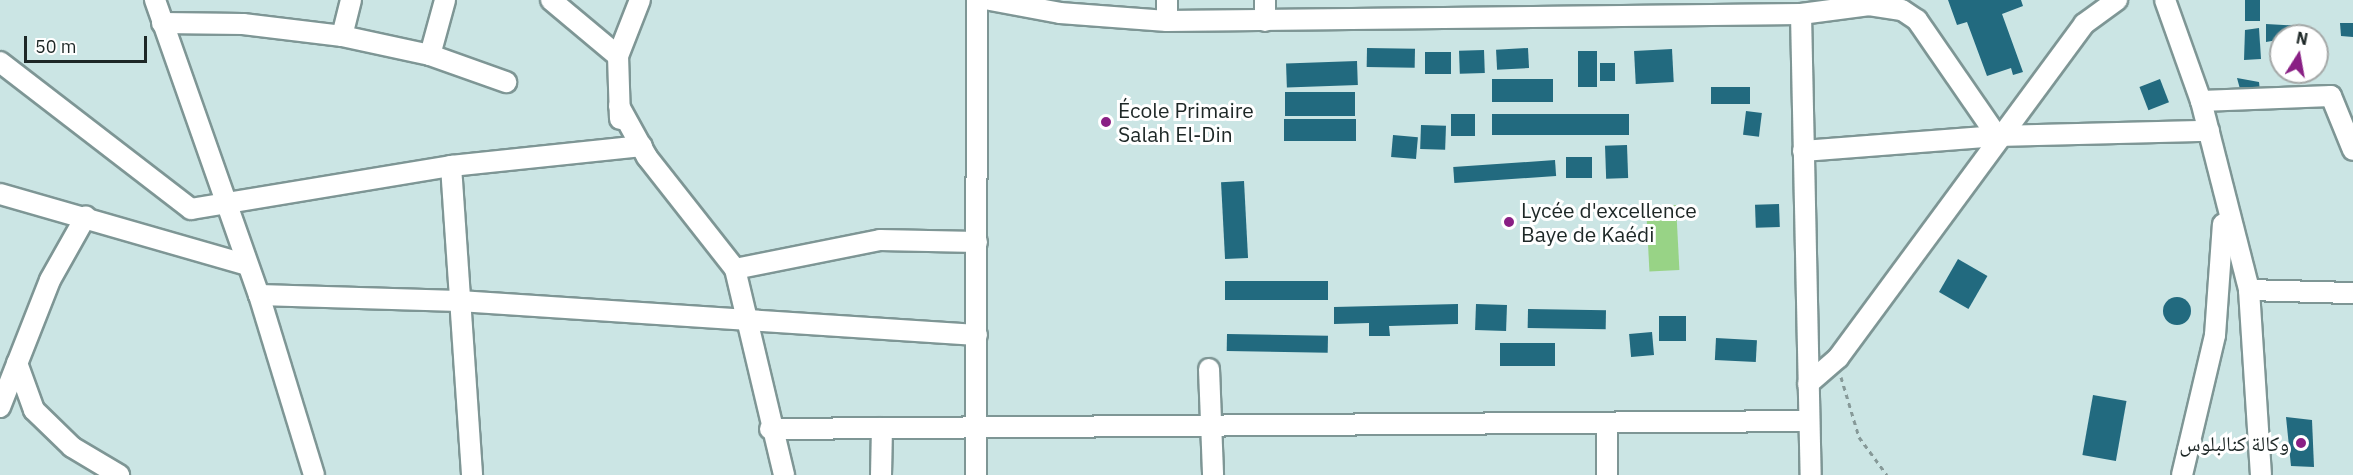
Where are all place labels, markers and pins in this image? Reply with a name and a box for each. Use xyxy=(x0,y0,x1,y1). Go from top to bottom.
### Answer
place label: École Primaire Salah El-Din xyxy=(1118,97,1254,147)
marker: École Primaire Salah El-Din xyxy=(1099,115,1113,129)
place label: Lycée d'excellence Baye de Kaédi xyxy=(1521,197,1697,247)
marker: Lycée d'excellence Baye de Kaédi xyxy=(1502,215,1516,229)
place label: وكالة كنالبلوس xyxy=(2179,430,2289,456)
marker: وكالة كنالبلوس xyxy=(2294,436,2308,450)

